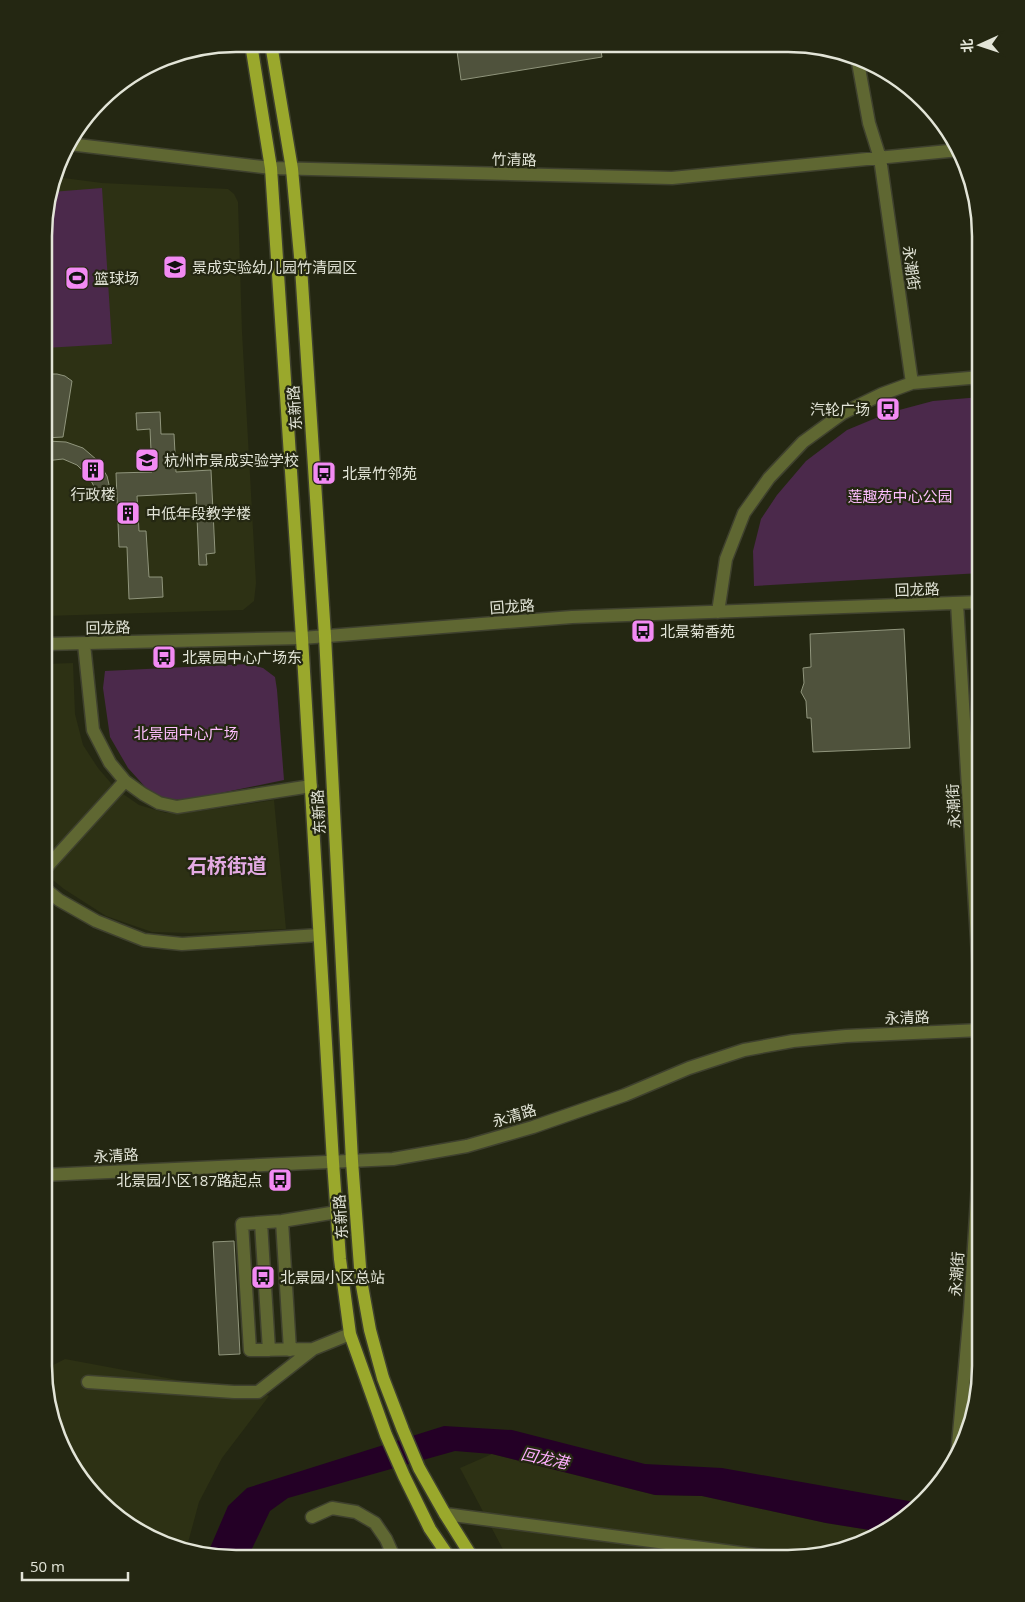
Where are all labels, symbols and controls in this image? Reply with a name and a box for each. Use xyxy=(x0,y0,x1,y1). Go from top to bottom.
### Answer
north arrow xyxy=(955,20,1005,70)
text: 北 xyxy=(957,38,976,53)
street label: 竹清路 xyxy=(491,149,537,169)
street label: 永潮街 xyxy=(899,244,925,292)
school or university icon: 景成实验幼儿园竹清园区 xyxy=(162,254,188,280)
place label: 景成实验幼儿园竹清园区 xyxy=(192,257,357,277)
sports icon: 篮球场 xyxy=(64,265,90,291)
place label: 篮球场 xyxy=(94,268,139,288)
street label: 东新路 xyxy=(282,385,306,431)
bus stop icon: 汽轮广场 xyxy=(875,396,901,422)
place label: 汽轮广场 xyxy=(810,399,870,419)
school or university icon: 杭州市景成实验学校 xyxy=(134,447,160,473)
place label: 杭州市景成实验学校 xyxy=(164,450,299,470)
building icon: 行政楼 xyxy=(80,457,106,483)
bus stop icon: 北景竹邻苑 xyxy=(311,460,337,486)
place label: 北景竹邻苑 xyxy=(342,463,417,483)
place label: 行政楼 xyxy=(70,484,116,504)
park label: 莲趣苑中心公园 xyxy=(847,486,953,506)
building icon: 中低年段教学楼 xyxy=(115,500,141,526)
place label: 中低年段教学楼 xyxy=(146,503,251,523)
street label: 回龙路 xyxy=(894,578,940,600)
street label: 回龙路 xyxy=(489,594,535,618)
street label: 回龙路 xyxy=(85,617,131,637)
bus stop icon: 北景菊香苑 xyxy=(630,618,656,644)
place label: 北景菊香苑 xyxy=(660,621,735,641)
bus stop icon: 北景园中心广场东 xyxy=(151,644,177,670)
place label: 北景园中心广场东 xyxy=(182,647,302,667)
park label: 北景园中心广场 xyxy=(133,723,239,743)
street label: 永潮街 xyxy=(942,783,964,829)
street label: 东新路 xyxy=(307,789,329,835)
district label: 石桥街道 xyxy=(187,852,267,879)
street label: 永清路 xyxy=(884,1006,930,1028)
street label: 永清路 xyxy=(490,1099,538,1131)
street label: 永清路 xyxy=(93,1144,139,1166)
bus stop icon: 北景园小区187路起点 xyxy=(267,1167,293,1193)
place label: 北景园小区187路起点 xyxy=(116,1170,262,1190)
street label: 东新路 xyxy=(328,1194,352,1240)
street label: 永潮街 xyxy=(944,1251,968,1297)
bus stop icon: 北景园小区总站 xyxy=(250,1264,276,1290)
place label: 北景园小区总站 xyxy=(280,1267,385,1287)
water label: 回龙港 xyxy=(519,1442,573,1474)
scale bar xyxy=(22,1550,129,1582)
text: 50 m xyxy=(30,1556,65,1576)

